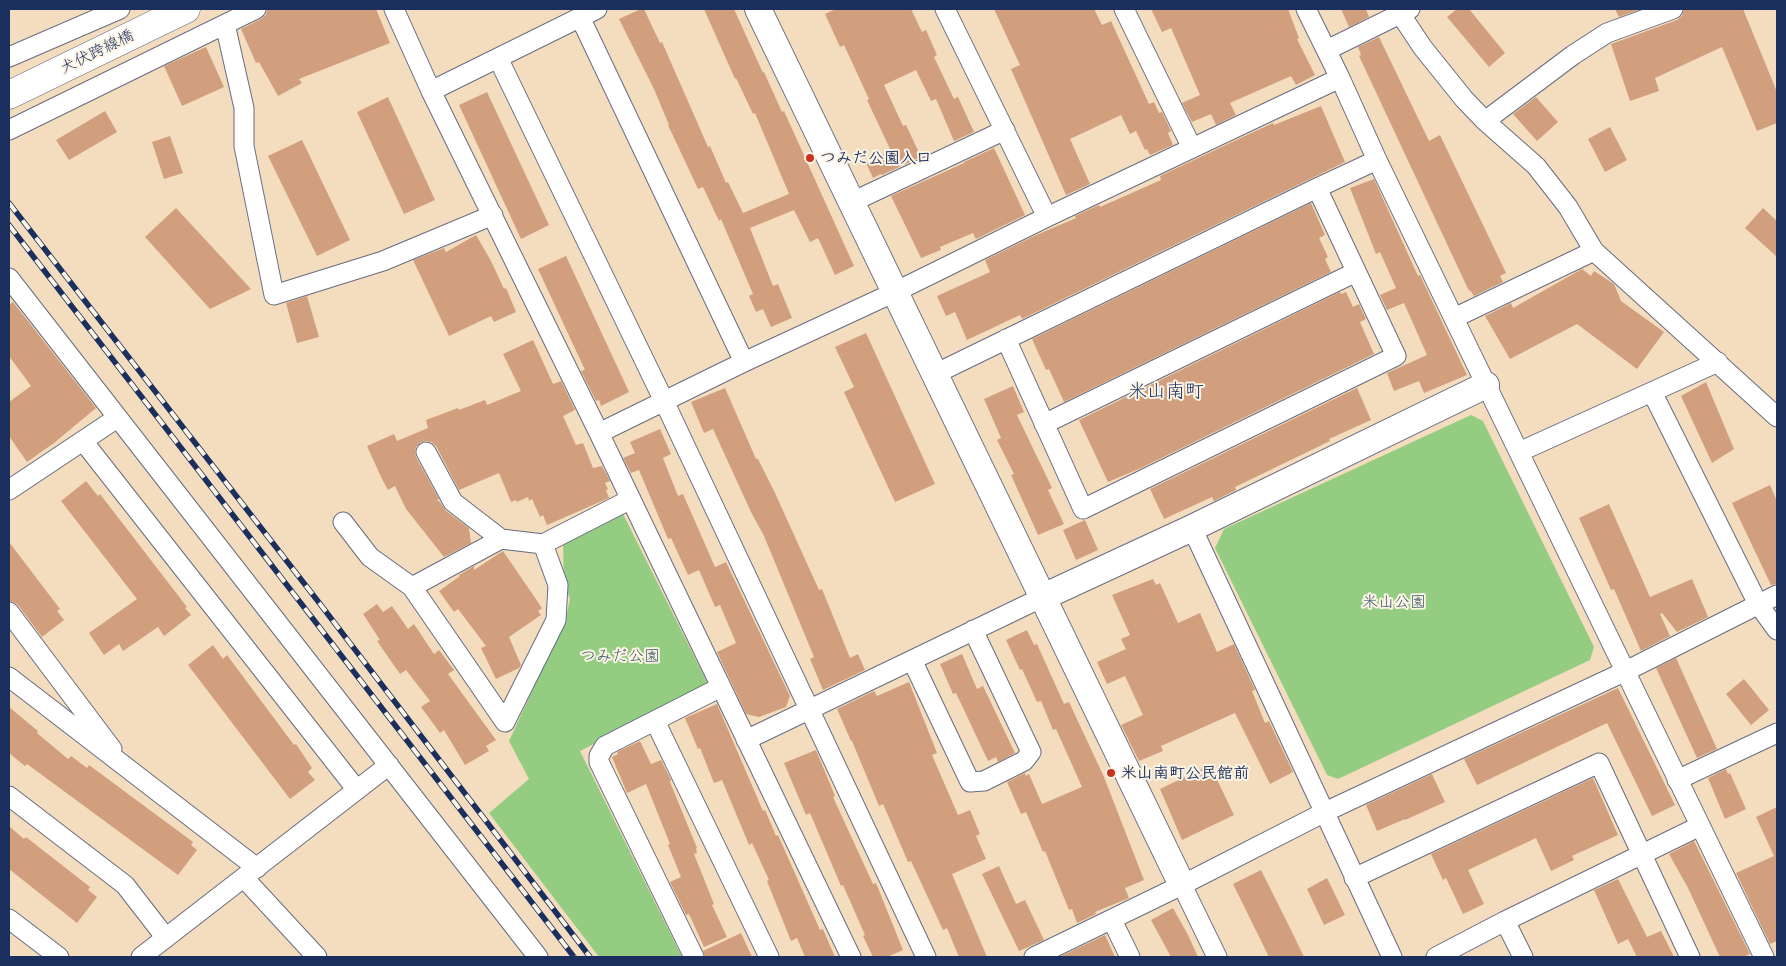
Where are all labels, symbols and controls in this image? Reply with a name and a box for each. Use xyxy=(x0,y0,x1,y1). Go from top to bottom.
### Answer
street label: 犬伏跨線橋 xyxy=(57,26,137,78)
place label: つみだ公園入口 xyxy=(820,148,932,168)
marker: つみだ公園入口 xyxy=(804,152,816,164)
district label: 米山南町 xyxy=(1128,381,1204,403)
park label: 米山公園 xyxy=(1362,592,1426,612)
park label: つみだ公園 xyxy=(580,646,660,666)
place label: 米山南町公民館前 xyxy=(1121,763,1249,783)
marker: 米山南町公民館前 xyxy=(1105,767,1117,779)

